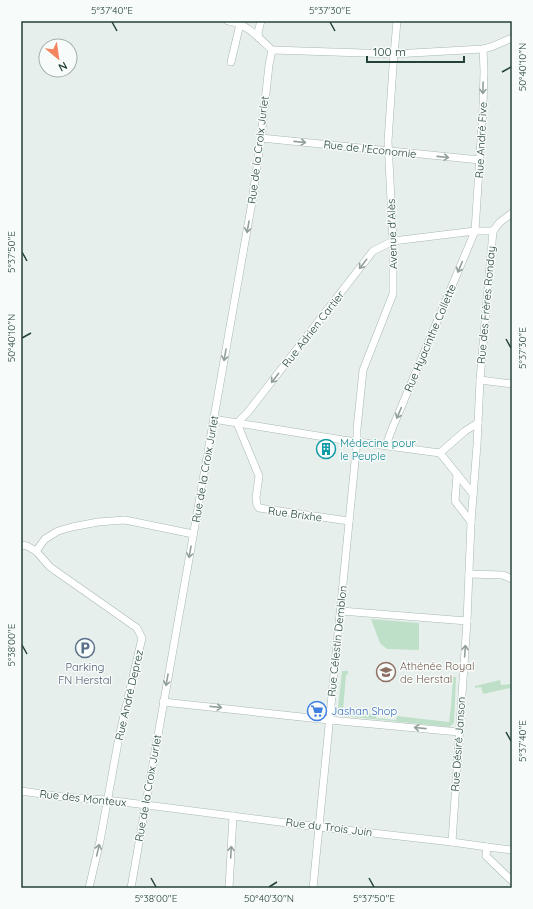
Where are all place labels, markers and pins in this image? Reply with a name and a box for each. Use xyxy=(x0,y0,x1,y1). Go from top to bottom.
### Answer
place label: Médecine pour le Peuple xyxy=(340,436,416,463)
building icon: Médecine pour le Peuple xyxy=(315,438,337,460)
parking icon: Parking FN Herstal xyxy=(74,637,96,659)
place label: Athénée Royal de Herstal xyxy=(400,659,474,686)
place label: Parking FN Herstal xyxy=(58,660,112,687)
school or university icon: Athénée Royal de Herstal xyxy=(375,661,397,683)
supermarket icon: Jashan Shop xyxy=(306,700,328,722)
place label: Jashan Shop xyxy=(331,704,397,718)

